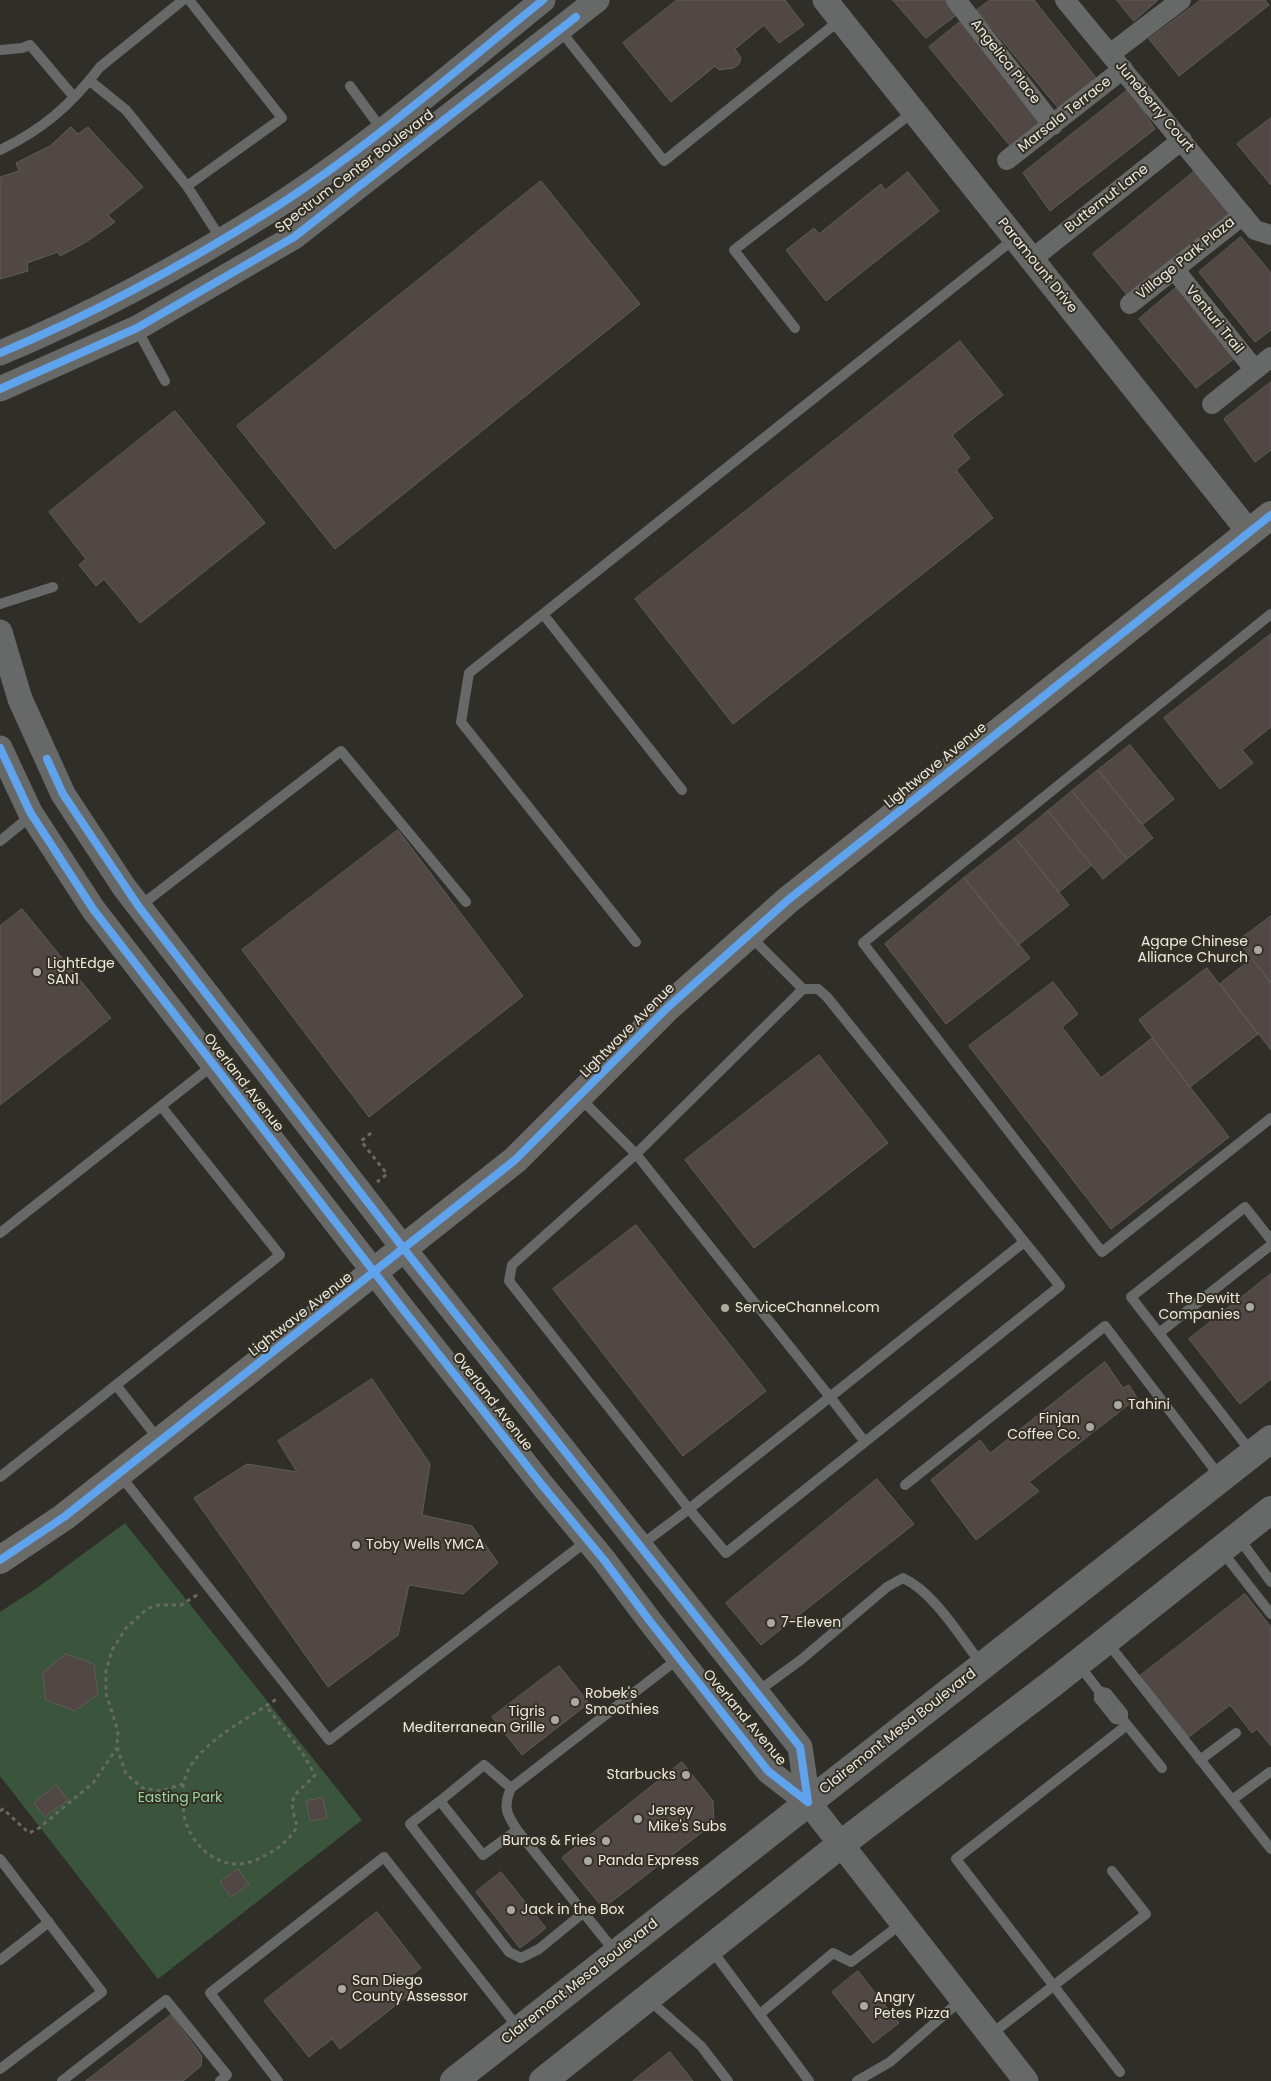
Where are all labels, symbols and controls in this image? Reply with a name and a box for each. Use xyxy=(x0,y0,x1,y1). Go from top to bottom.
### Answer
street label: Angelica Place xyxy=(967,16,1043,108)
street label: Juneberry Court xyxy=(1111,58,1197,156)
street label: Marsala Terrace xyxy=(1015,73,1115,157)
street label: Spectrum Center Boulevard xyxy=(272,107,438,237)
street label: Butternut Lane xyxy=(1062,161,1152,237)
street label: Village Park Plaza xyxy=(1133,214,1239,304)
street label: Paramount Drive xyxy=(994,215,1080,317)
street label: Venturi Trail xyxy=(1181,283,1247,357)
street label: Lightwave Avenue xyxy=(881,720,991,812)
place label: Agape Chinese Alliance Church xyxy=(1137,934,1248,966)
marker: Agape Chinese Alliance Church xyxy=(1252,944,1264,956)
place label: LightEdge SAN1 xyxy=(47,956,115,989)
marker: LightEdge SAN1 xyxy=(31,966,43,978)
street label: Lightwave Avenue xyxy=(577,980,679,1082)
street label: Overland Avenue xyxy=(199,1030,287,1136)
street label: Lightwave Avenue xyxy=(246,1269,356,1361)
place label: The Dewitt Companies xyxy=(1158,1291,1240,1324)
place label: ServiceChannel.com xyxy=(735,1300,880,1316)
marker: The Dewitt Companies xyxy=(1244,1301,1256,1313)
marker: ServiceChannel.com xyxy=(719,1302,731,1314)
street label: Overland Avenue xyxy=(448,1349,536,1455)
place label: Tahini xyxy=(1128,1397,1170,1413)
marker: Tahini xyxy=(1112,1399,1124,1411)
place label: Finjan Coffee Co. xyxy=(1007,1411,1080,1444)
marker: Finjan Coffee Co. xyxy=(1084,1421,1096,1433)
place label: Toby Wells YMCA xyxy=(366,1537,484,1553)
marker: Toby Wells YMCA xyxy=(350,1539,362,1551)
place label: 7-Eleven xyxy=(781,1615,841,1631)
marker: 7-Eleven xyxy=(765,1617,777,1629)
street label: Overland Avenue xyxy=(699,1666,789,1770)
street label: Clairemont Mesa Boulevard xyxy=(816,1666,980,1798)
place label: Robek's Smoothies xyxy=(585,1686,659,1718)
marker: Robek's Smoothies xyxy=(569,1696,581,1708)
place label: Tigris Mediterranean Grille xyxy=(403,1704,545,1736)
marker: Tigris Mediterranean Grille xyxy=(549,1714,561,1726)
place label: Starbucks xyxy=(607,1767,676,1783)
marker: Starbucks xyxy=(680,1769,692,1781)
park label: Easting Park xyxy=(138,1790,222,1806)
place label: Jersey Mike's Subs xyxy=(648,1803,727,1835)
marker: Jersey Mike's Subs xyxy=(632,1813,644,1825)
place label: Burros & Fries xyxy=(502,1833,596,1849)
marker: Burros & Fries xyxy=(600,1835,612,1847)
place label: Panda Express xyxy=(598,1853,699,1869)
marker: Panda Express xyxy=(582,1855,594,1867)
place label: Jack in the Box xyxy=(521,1902,624,1918)
marker: Jack in the Box xyxy=(505,1904,517,1916)
street label: Clairemont Mesa Boulevard xyxy=(498,1916,662,2048)
place label: San Diego County Assessor xyxy=(352,1973,468,2005)
marker: San Diego County Assessor xyxy=(336,1983,348,1995)
place label: Angry Petes Pizza xyxy=(874,1990,949,2022)
marker: Angry Petes Pizza xyxy=(858,2000,870,2012)

